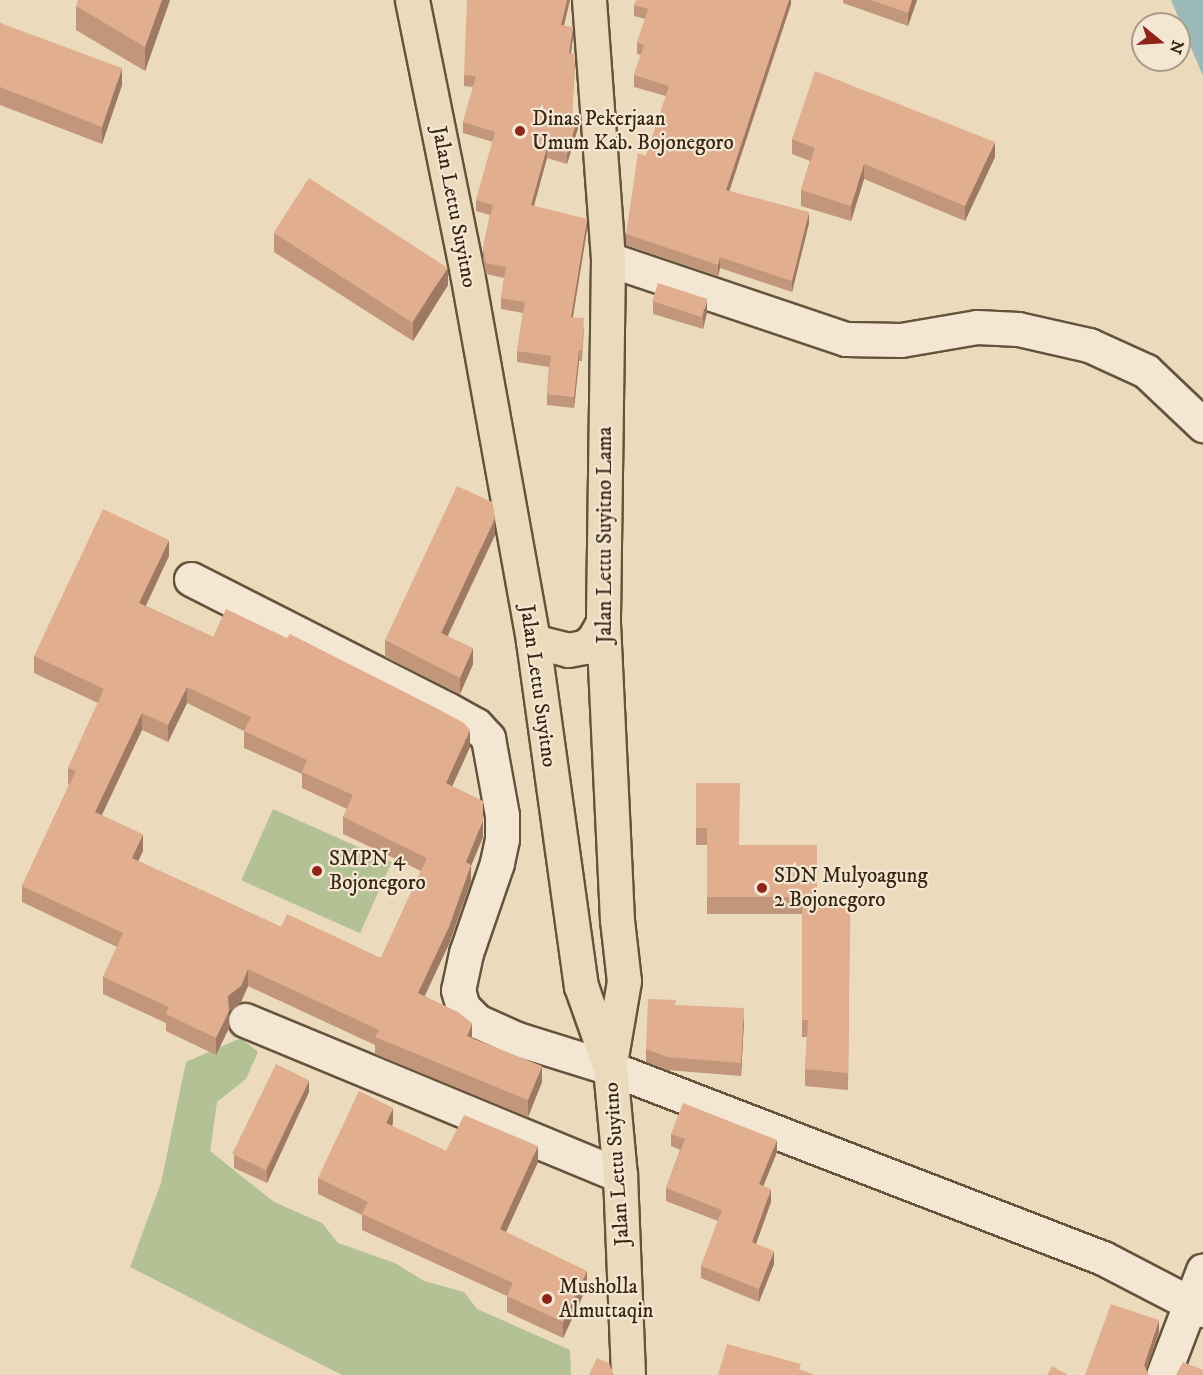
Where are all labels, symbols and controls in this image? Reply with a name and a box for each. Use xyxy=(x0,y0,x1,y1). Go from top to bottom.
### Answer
north arrow xyxy=(1131,12,1191,72)
text: N xyxy=(1165,38,1188,56)
place label: Dinas Pekerjaan Umum Kab. Bojonegoro xyxy=(532,106,734,156)
street label: Jalan Lettu Suyitno xyxy=(426,124,482,290)
marker: Dinas Pekerjaan Umum Kab. Bojonegoro xyxy=(513,124,527,138)
street label: Jalan Lettu Suyitno Lama xyxy=(592,426,618,644)
street label: Jalan Lettu Suyitno xyxy=(514,603,562,769)
place label: SMPN 4 Bojonegoro xyxy=(329,846,426,896)
place label: SDN Mulyoagung 2 Bojonegoro xyxy=(774,863,928,913)
marker: SMPN 4 Bojonegoro xyxy=(310,864,324,878)
marker: SDN Mulyoagung 2 Bojonegoro xyxy=(755,881,769,895)
street label: Jalan Lettu Suyitno xyxy=(599,1081,635,1247)
place label: Musholla Almuttaqin xyxy=(559,1274,654,1324)
marker: Musholla Almuttaqin xyxy=(540,1292,554,1306)

